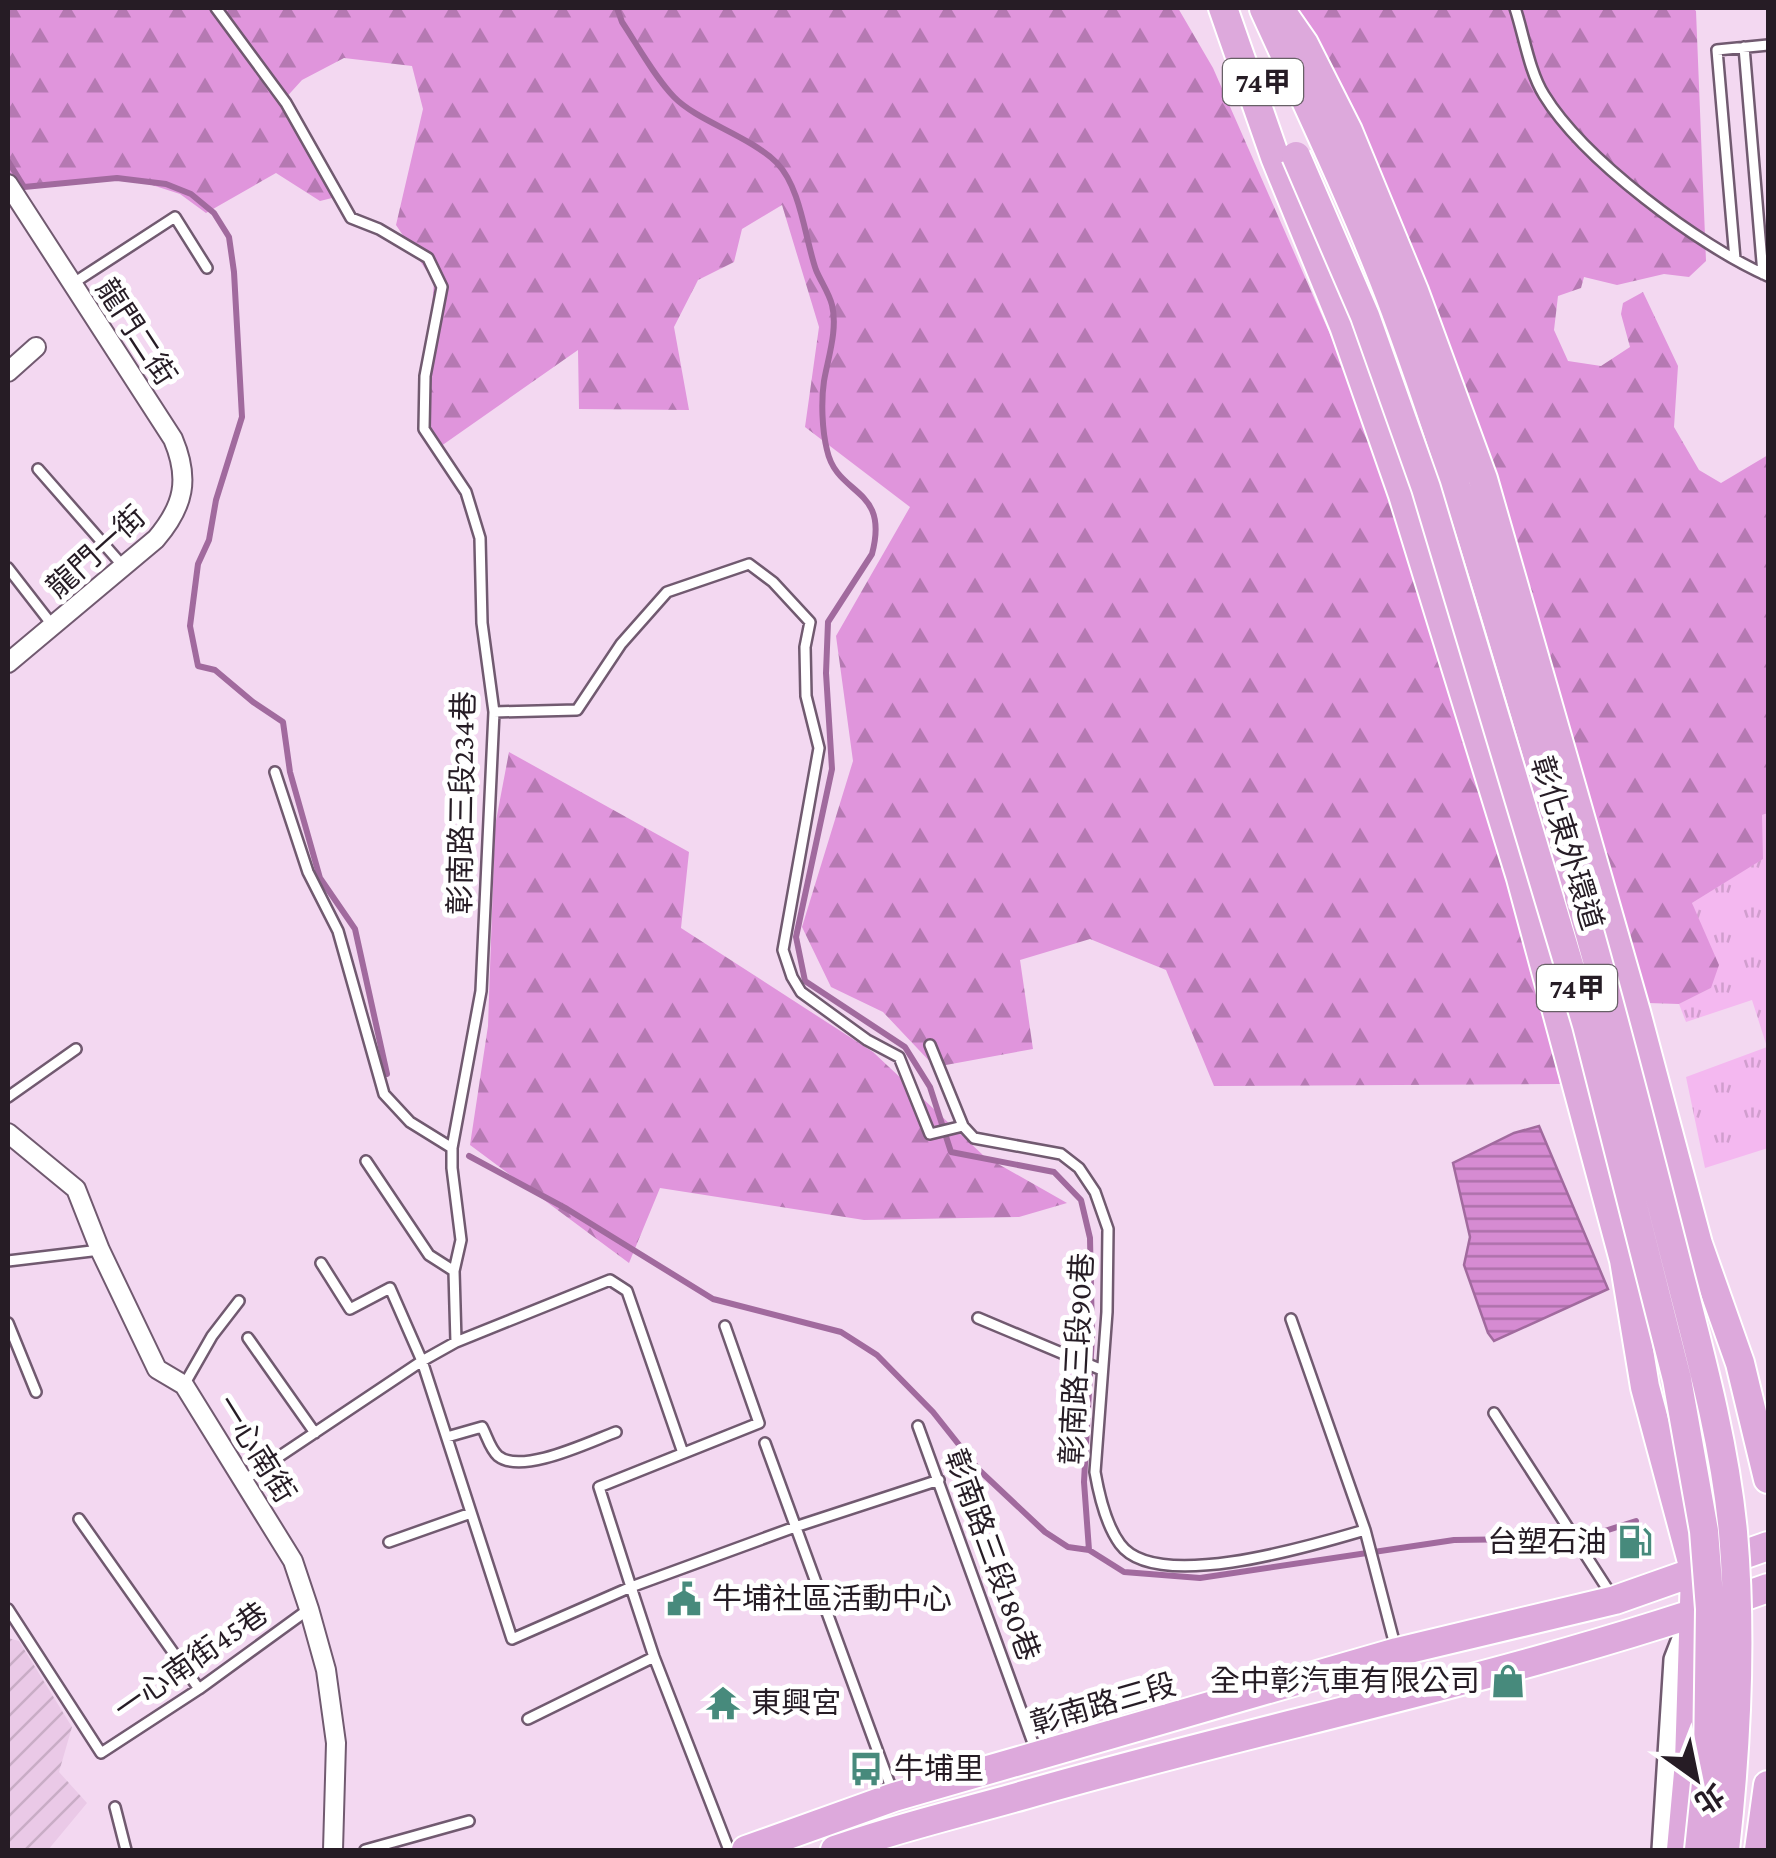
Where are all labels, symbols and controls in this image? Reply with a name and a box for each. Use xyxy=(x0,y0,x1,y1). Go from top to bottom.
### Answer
road number: 74甲 xyxy=(1223,59,1303,105)
street label: 龍門二街 xyxy=(90,272,183,391)
street label: 龍門一街 xyxy=(40,499,151,604)
street label: 彰南路三段234巷 xyxy=(443,691,480,915)
street label: 彰化東外環道 xyxy=(1525,752,1610,934)
road number: 74甲 xyxy=(1537,965,1617,1011)
street label: 彰南路三段90巷 xyxy=(1054,1252,1099,1466)
street label: 一心南街 xyxy=(211,1389,302,1508)
street label: 彰南路三段180巷 xyxy=(939,1444,1046,1665)
fuel station icon: 台塑石油 xyxy=(1616,1523,1654,1561)
place label: 台塑石油 xyxy=(1487,1525,1607,1558)
public building icon: 牛埔社區活動中心 xyxy=(665,1580,703,1618)
place label: 牛埔社區活動中心 xyxy=(712,1582,952,1615)
street label: 一心南街45巷 xyxy=(108,1596,274,1726)
shop icon: 全中彰汽車有限公司 xyxy=(1489,1662,1527,1700)
place label: 全中彰汽車有限公司 xyxy=(1210,1664,1480,1697)
street label: 彰南路三段 xyxy=(1026,1667,1180,1740)
temple icon: 東興宮 xyxy=(704,1684,742,1722)
place label: 東興宮 xyxy=(751,1686,841,1719)
north arrow xyxy=(1646,1728,1746,1828)
bus stop icon: 牛埔里 xyxy=(847,1750,885,1788)
place label: 牛埔里 xyxy=(894,1752,984,1785)
text: 北 xyxy=(1689,1778,1730,1819)

